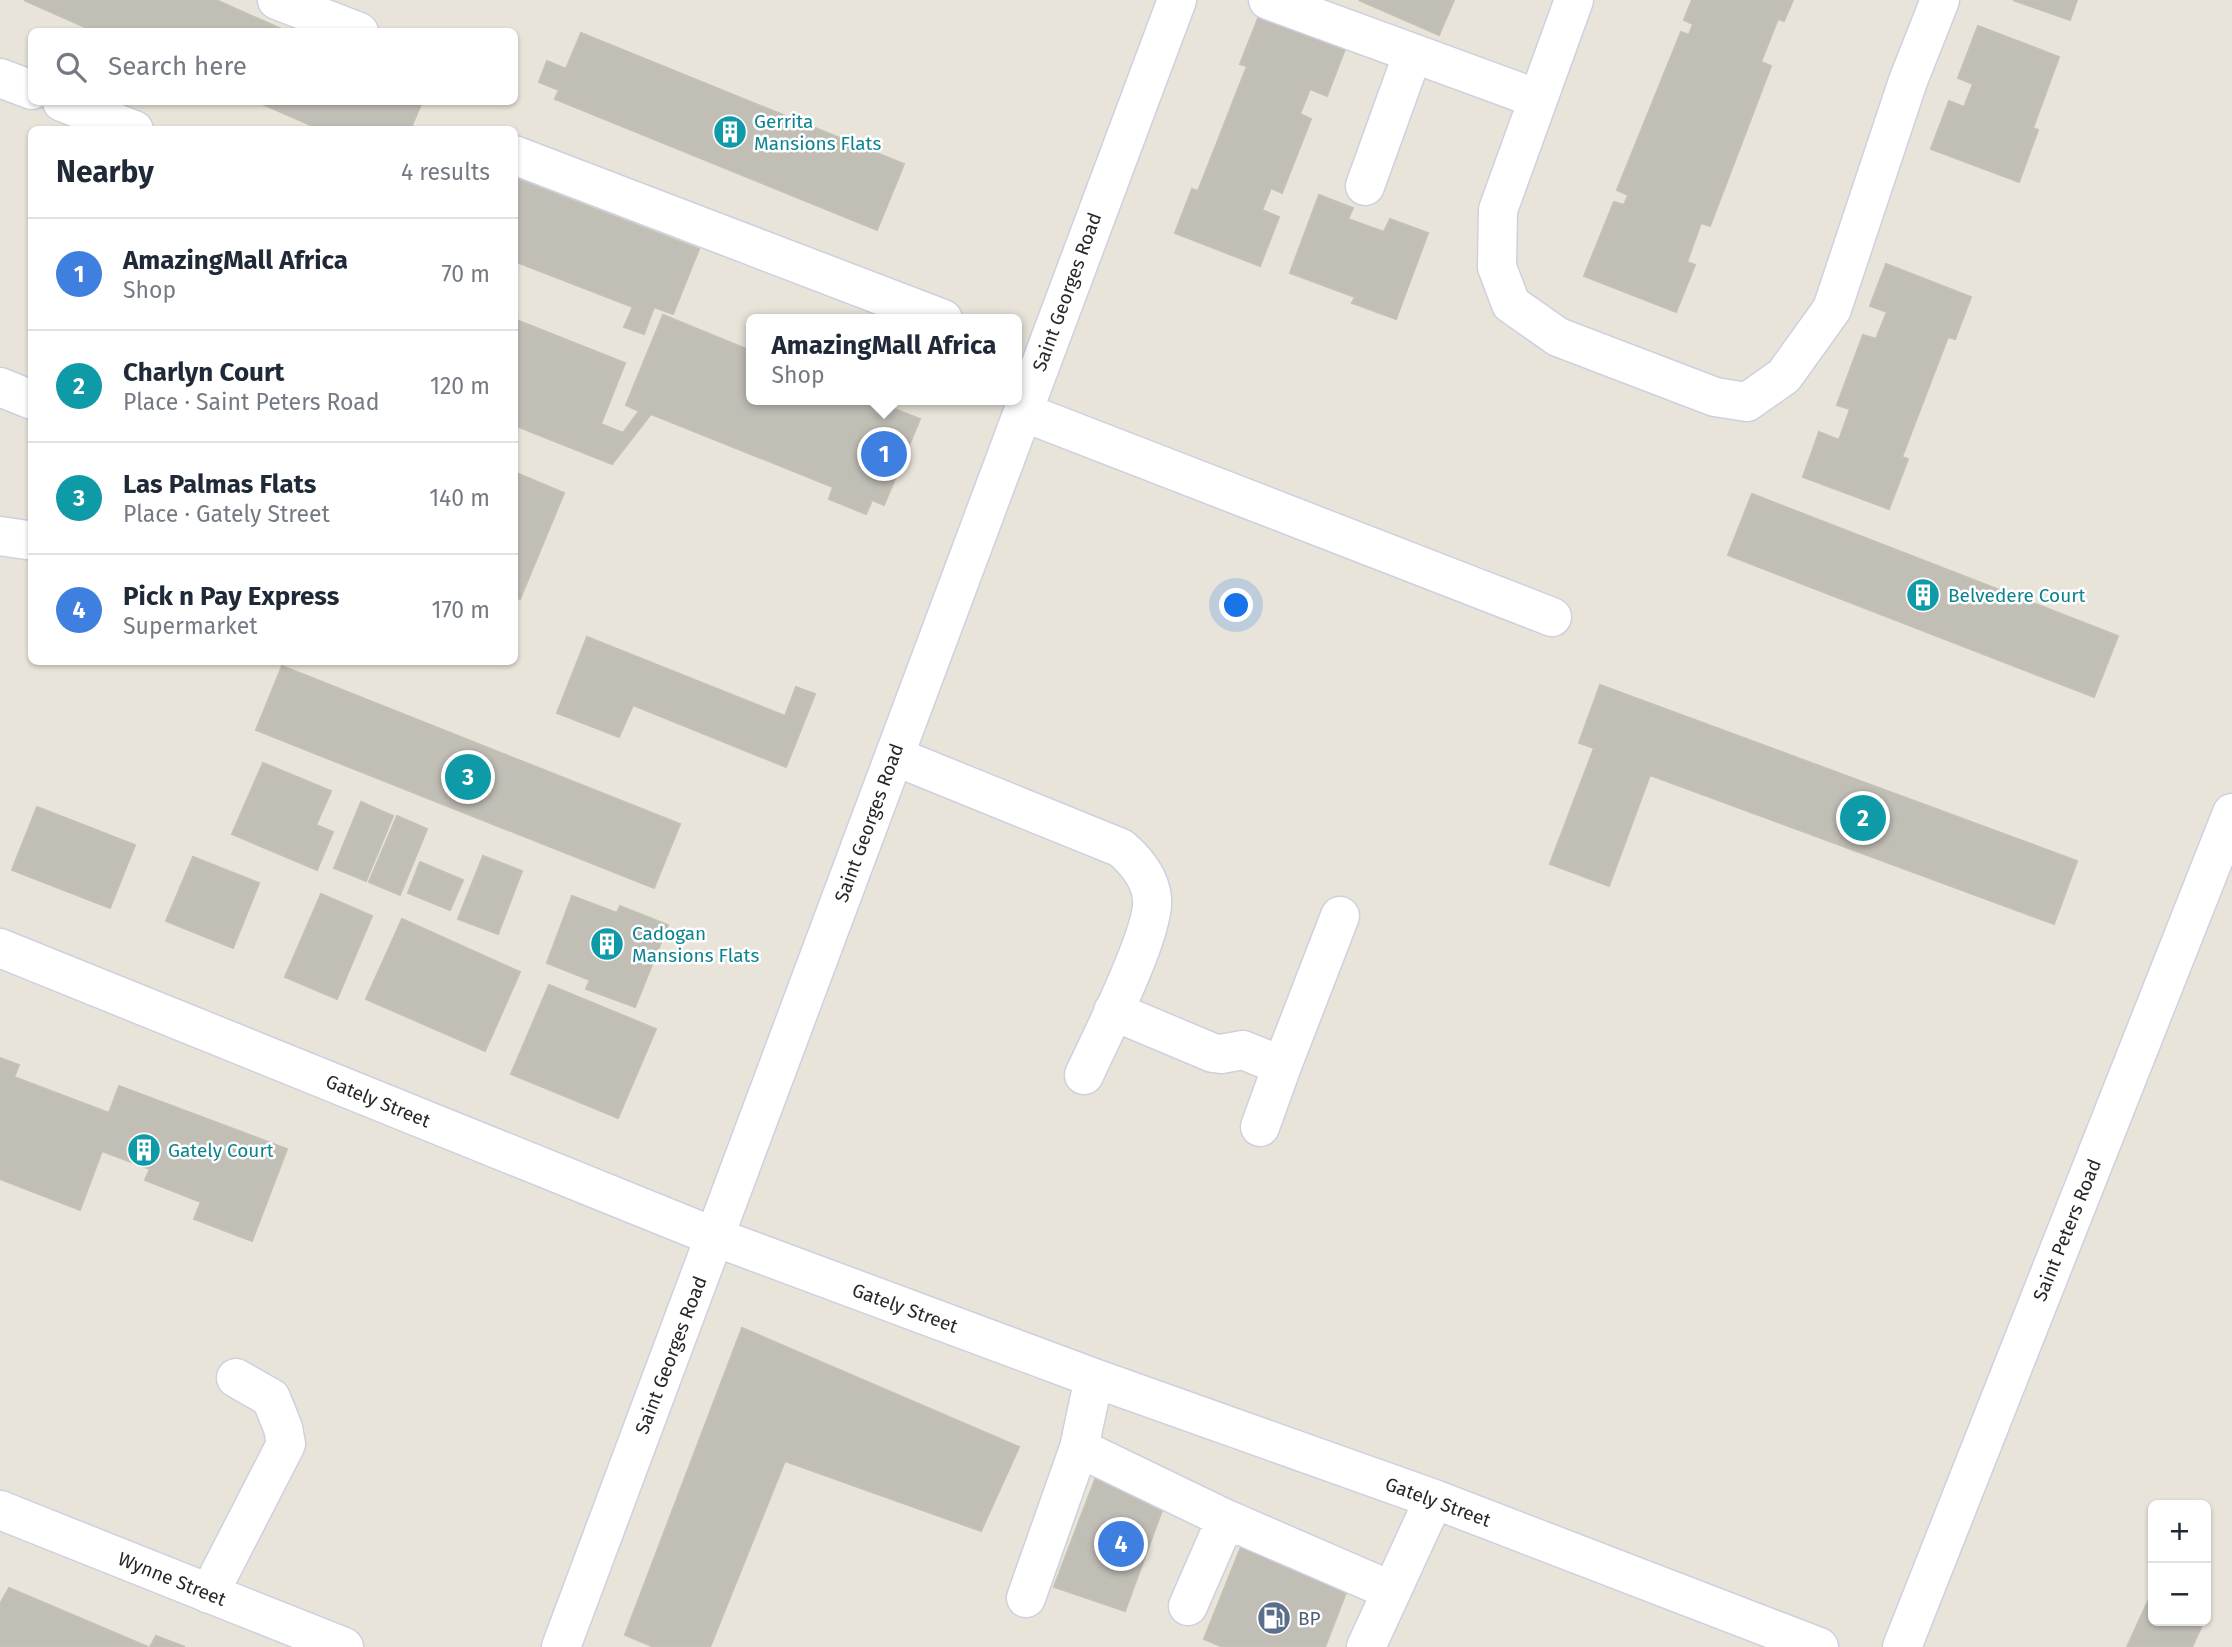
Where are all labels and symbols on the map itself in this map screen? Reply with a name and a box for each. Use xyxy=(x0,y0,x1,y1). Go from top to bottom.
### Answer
place label: Gerrita Mansions Flats xyxy=(754,110,881,155)
building icon: Gerrita Mansions Flats xyxy=(711,113,749,151)
street label: Saint Georges Road xyxy=(1028,209,1106,375)
pin: 1 xyxy=(861,428,907,480)
building icon: Belvedere Court xyxy=(1904,576,1942,614)
place label: Belvedere Court xyxy=(1948,584,2086,607)
your location xyxy=(1219,588,1253,622)
street label: Saint Georges Road xyxy=(830,740,908,906)
pin: 3 xyxy=(445,751,491,803)
pin: 2 xyxy=(1840,792,1886,844)
place label: Cadogan Mansions Flats xyxy=(632,922,759,967)
building icon: Cadogan Mansions Flats xyxy=(588,925,626,963)
street label: Gately Street xyxy=(322,1070,434,1132)
building icon: Gately Court xyxy=(125,1131,163,1169)
place label: Gately Court xyxy=(168,1139,274,1162)
street label: Saint Peters Road xyxy=(2028,1155,2106,1305)
street label: Saint Georges Road xyxy=(630,1273,712,1437)
street label: Gately Street xyxy=(849,1278,961,1338)
street label: Gately Street xyxy=(1382,1472,1494,1532)
pin: 4 xyxy=(1098,1518,1144,1570)
street label: Wynne Street xyxy=(115,1547,229,1611)
fuel station icon: BP xyxy=(1255,1599,1293,1637)
place label: BP xyxy=(1298,1607,1321,1630)

